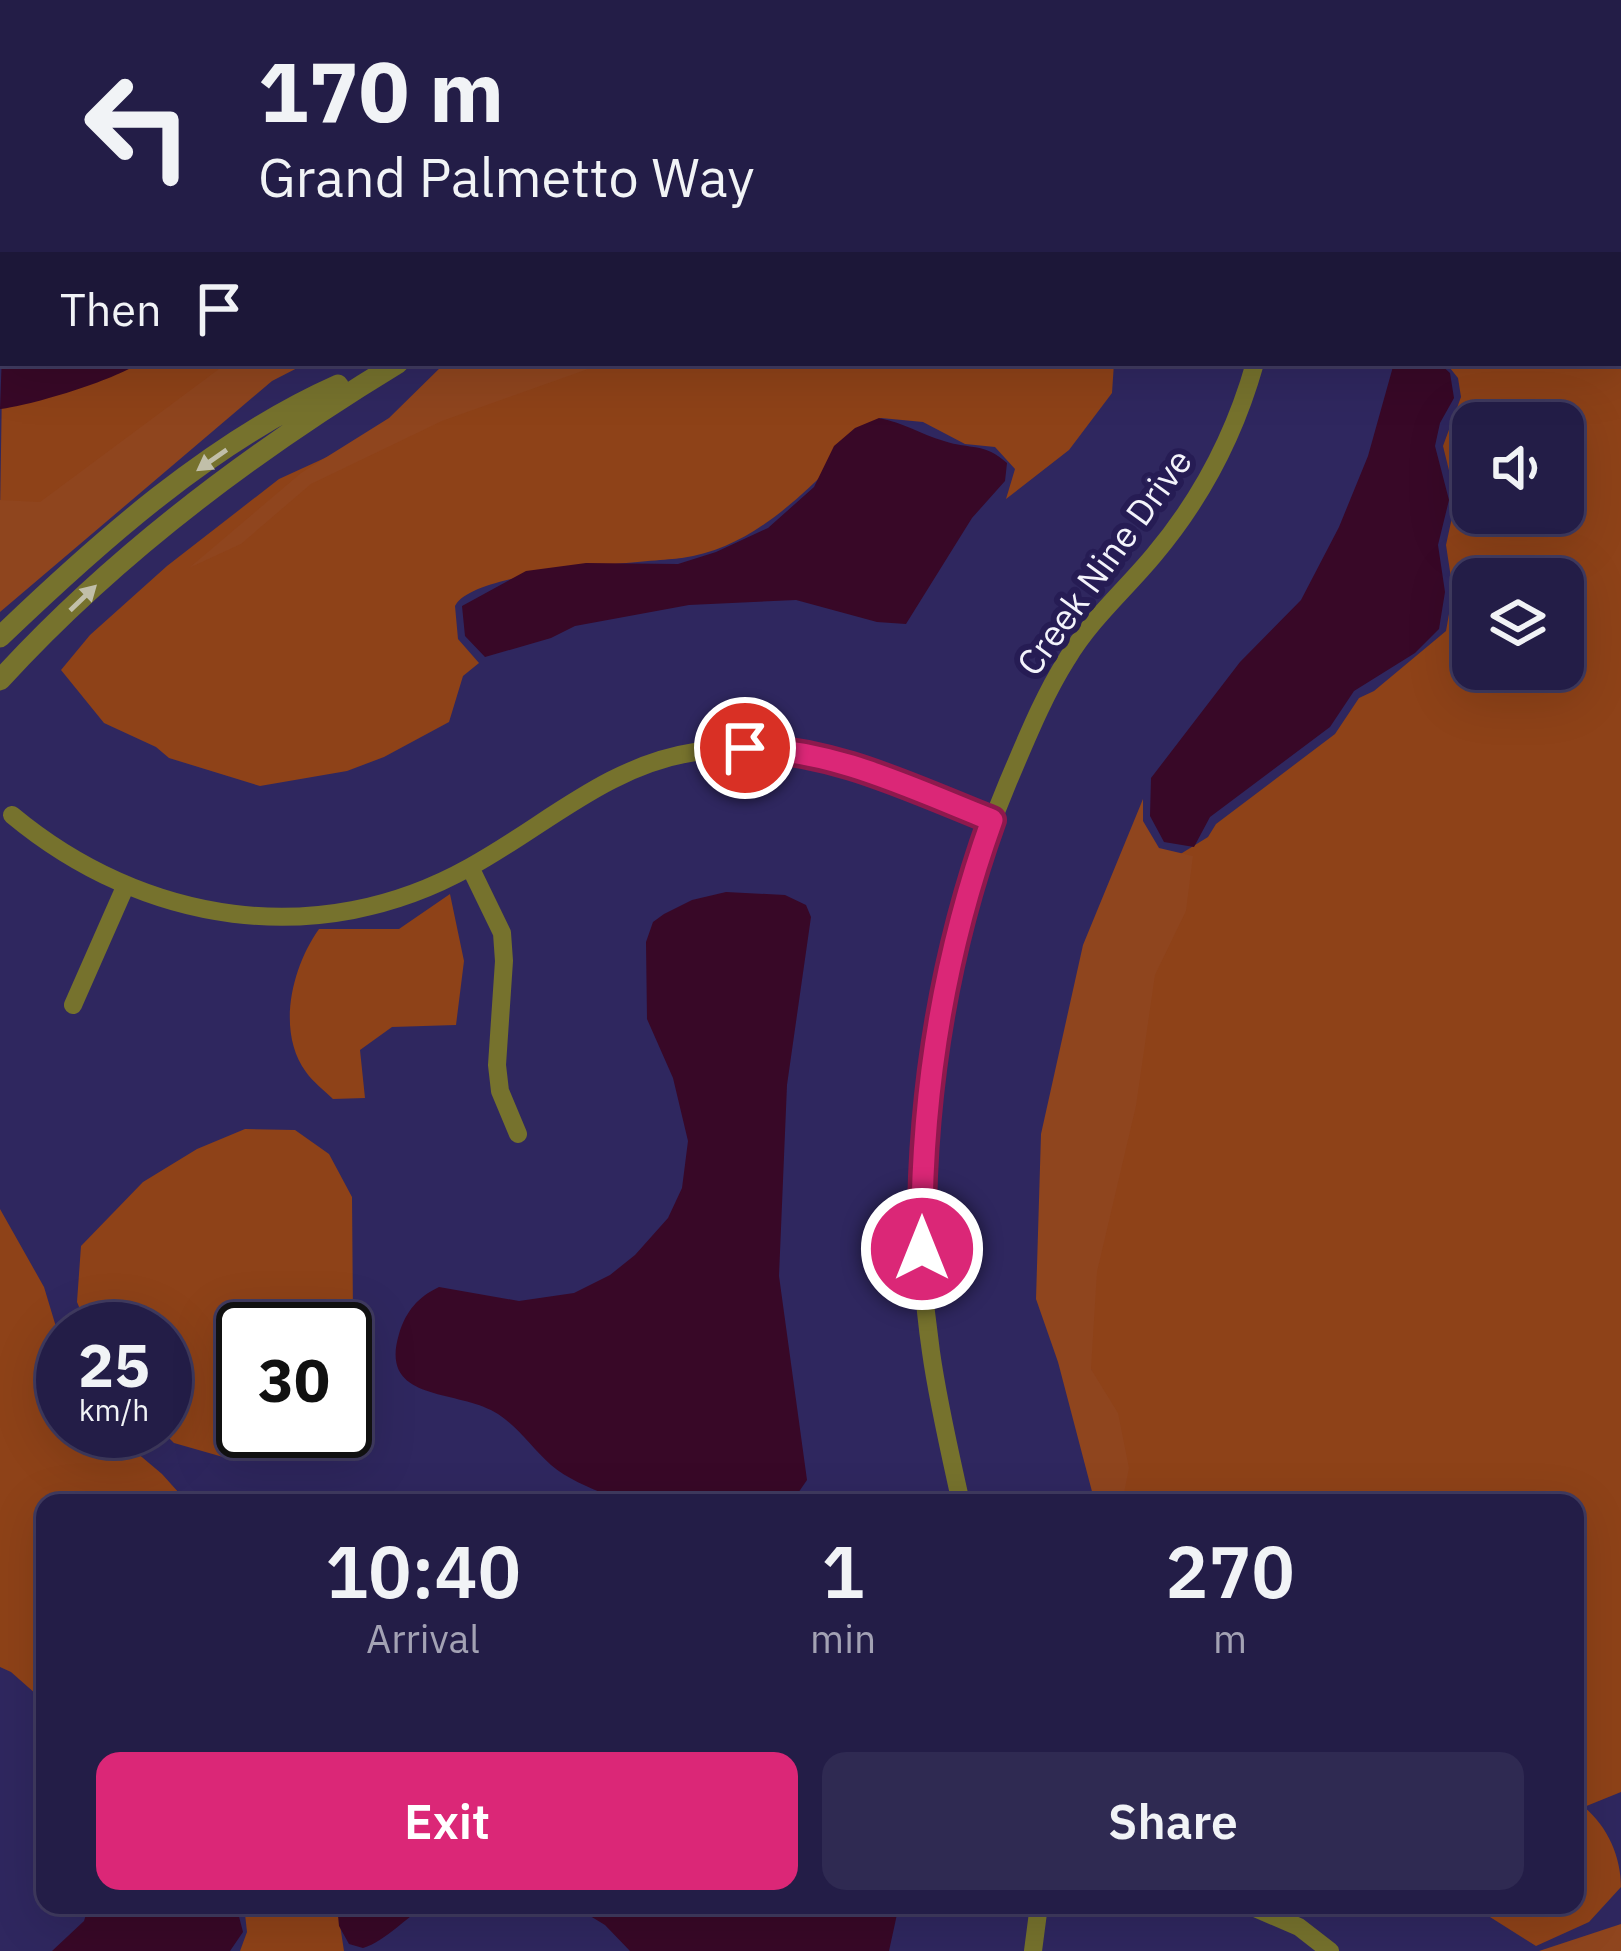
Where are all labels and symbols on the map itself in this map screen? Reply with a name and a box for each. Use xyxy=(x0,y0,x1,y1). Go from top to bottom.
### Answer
street label: Creek Nine Drive xyxy=(1005,439,1202,684)
one-way arrow xyxy=(196,448,229,471)
one-way arrow xyxy=(69,584,98,612)
pin xyxy=(694,697,796,799)
position arrow xyxy=(859,1186,985,1312)
speed limit sign: 30 xyxy=(216,1302,372,1458)

